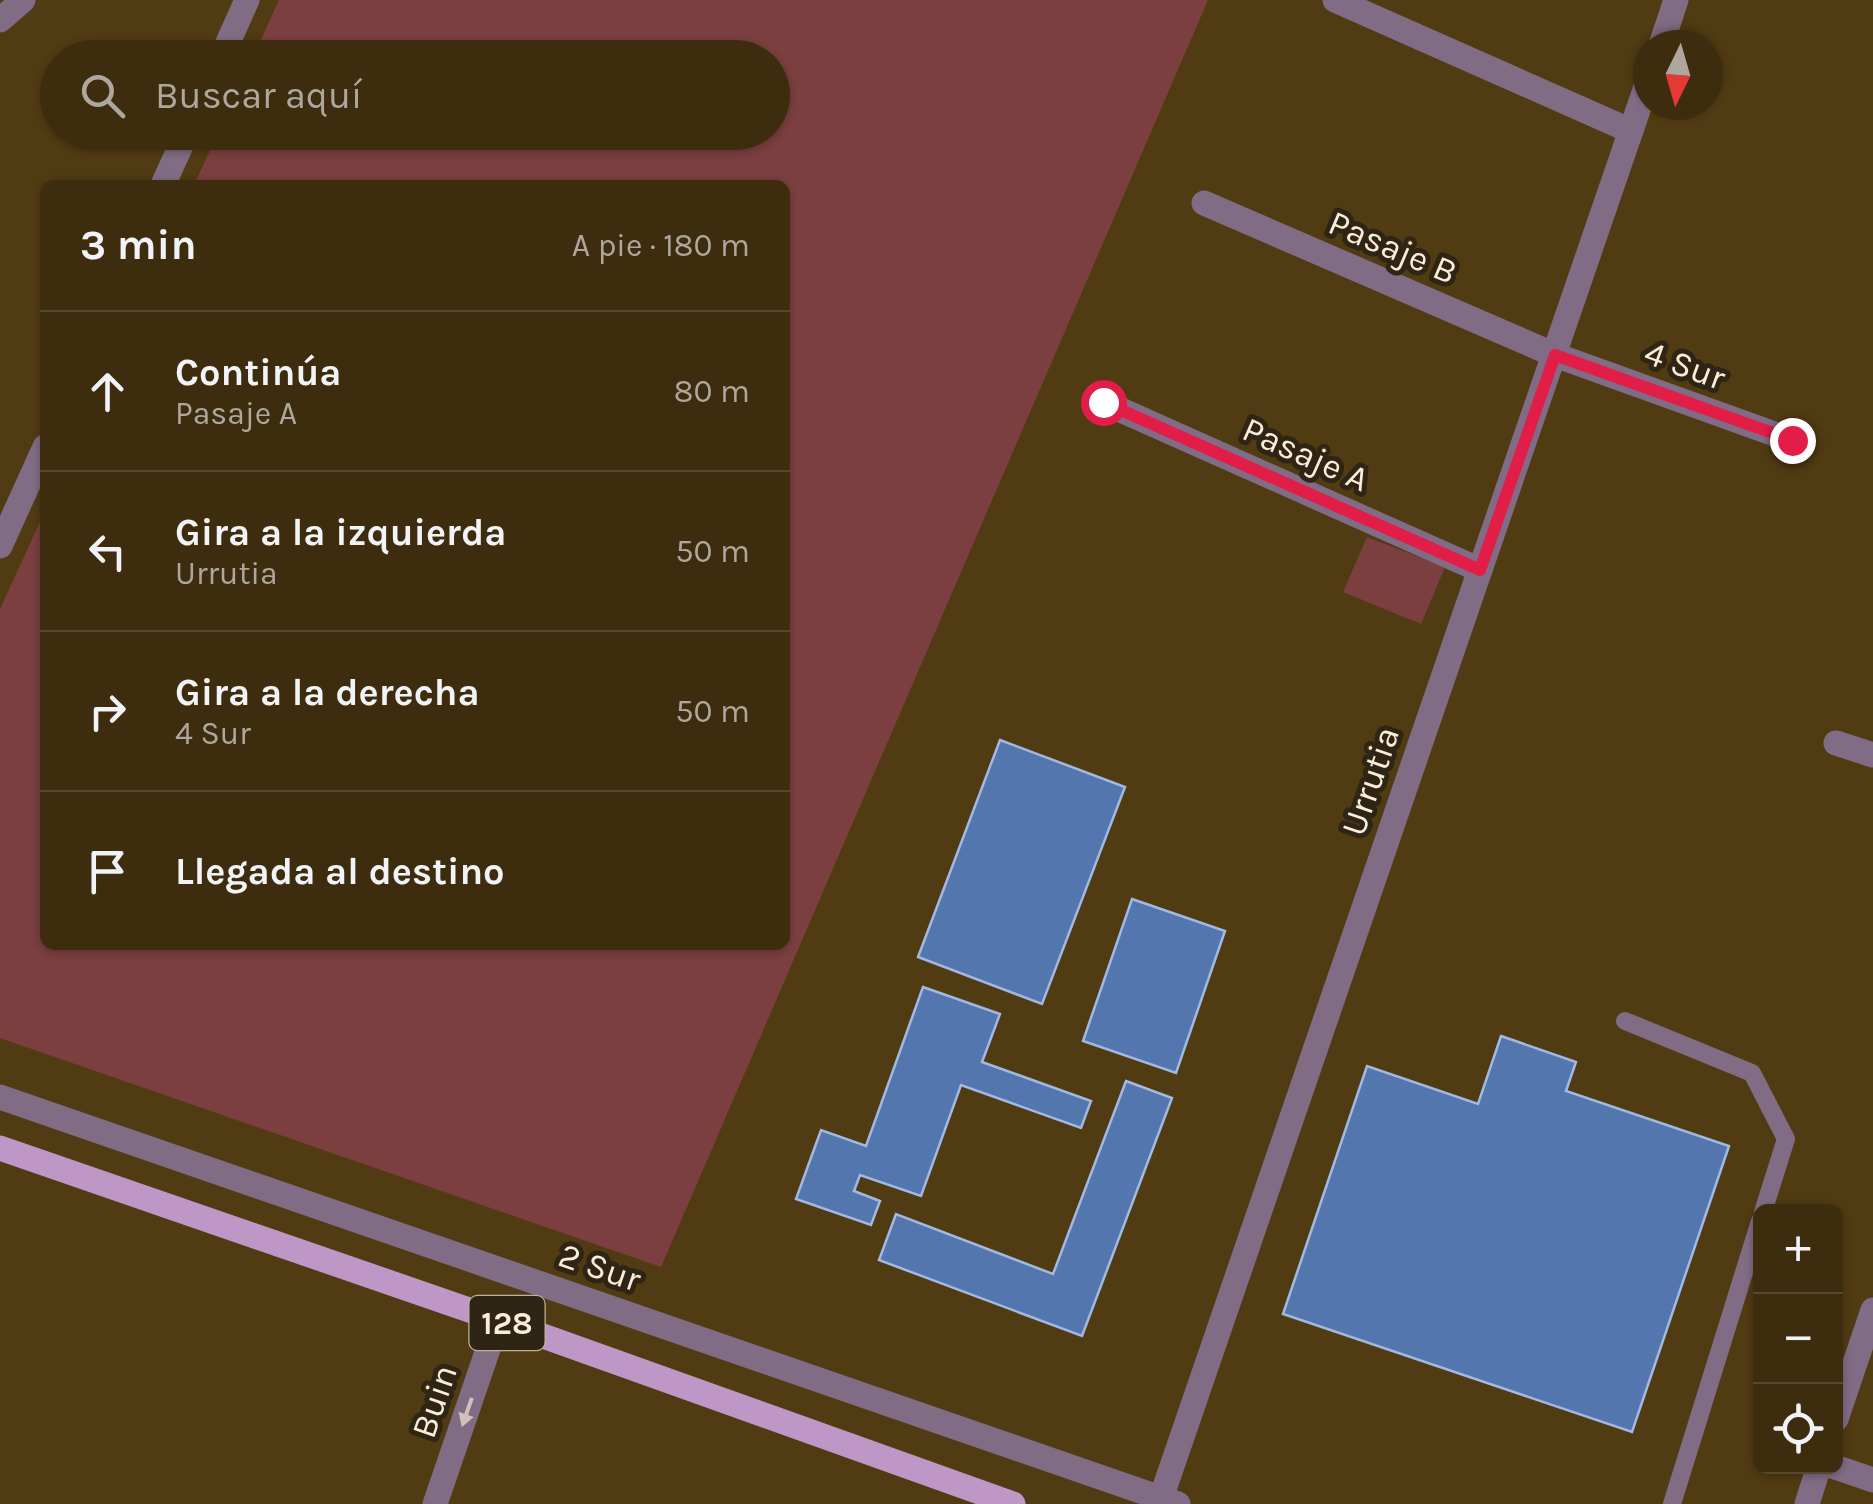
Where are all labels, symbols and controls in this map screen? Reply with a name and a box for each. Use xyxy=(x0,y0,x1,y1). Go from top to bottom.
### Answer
north arrow xyxy=(1633,30,1723,120)
search box xyxy=(40,40,790,150)
icon: search xyxy=(75,68,130,123)
text: Buscar aquí xyxy=(155,73,362,118)
street label: Pasaje B xyxy=(1323,202,1463,293)
text: 3 min xyxy=(80,220,197,270)
text: A pie · 180 m xyxy=(572,227,750,264)
street label: 4 Sur xyxy=(1639,332,1731,399)
text: Continúa xyxy=(175,350,341,395)
icon: ahead xyxy=(80,364,135,419)
text: 80 m xyxy=(674,373,750,410)
route start xyxy=(1081,380,1127,426)
text: Pasaje A xyxy=(175,395,297,432)
street label: Pasaje A xyxy=(1236,409,1375,500)
route end xyxy=(1770,418,1816,464)
text: Gira a la izquierda xyxy=(175,510,507,555)
icon: left xyxy=(80,524,135,579)
text: 50 m xyxy=(675,533,750,570)
text: Urrutia xyxy=(175,555,278,592)
text: Gira a la derecha xyxy=(175,670,480,715)
icon: right xyxy=(80,684,135,739)
text: 50 m xyxy=(675,693,750,730)
text: 4 Sur xyxy=(175,715,251,752)
street label: Urrutia xyxy=(1333,721,1408,841)
icon: arrive xyxy=(80,844,135,899)
text: Llegada al destino xyxy=(175,849,505,894)
map controls xyxy=(1753,1204,1843,1474)
button: + xyxy=(1753,1204,1843,1294)
street label: 2 Sur xyxy=(554,1234,646,1301)
button: − xyxy=(1753,1294,1843,1384)
road number: 128 xyxy=(470,1296,544,1350)
street label: Buin xyxy=(403,1359,466,1443)
button: locate xyxy=(1753,1384,1843,1474)
one-way arrow xyxy=(458,1397,473,1427)

